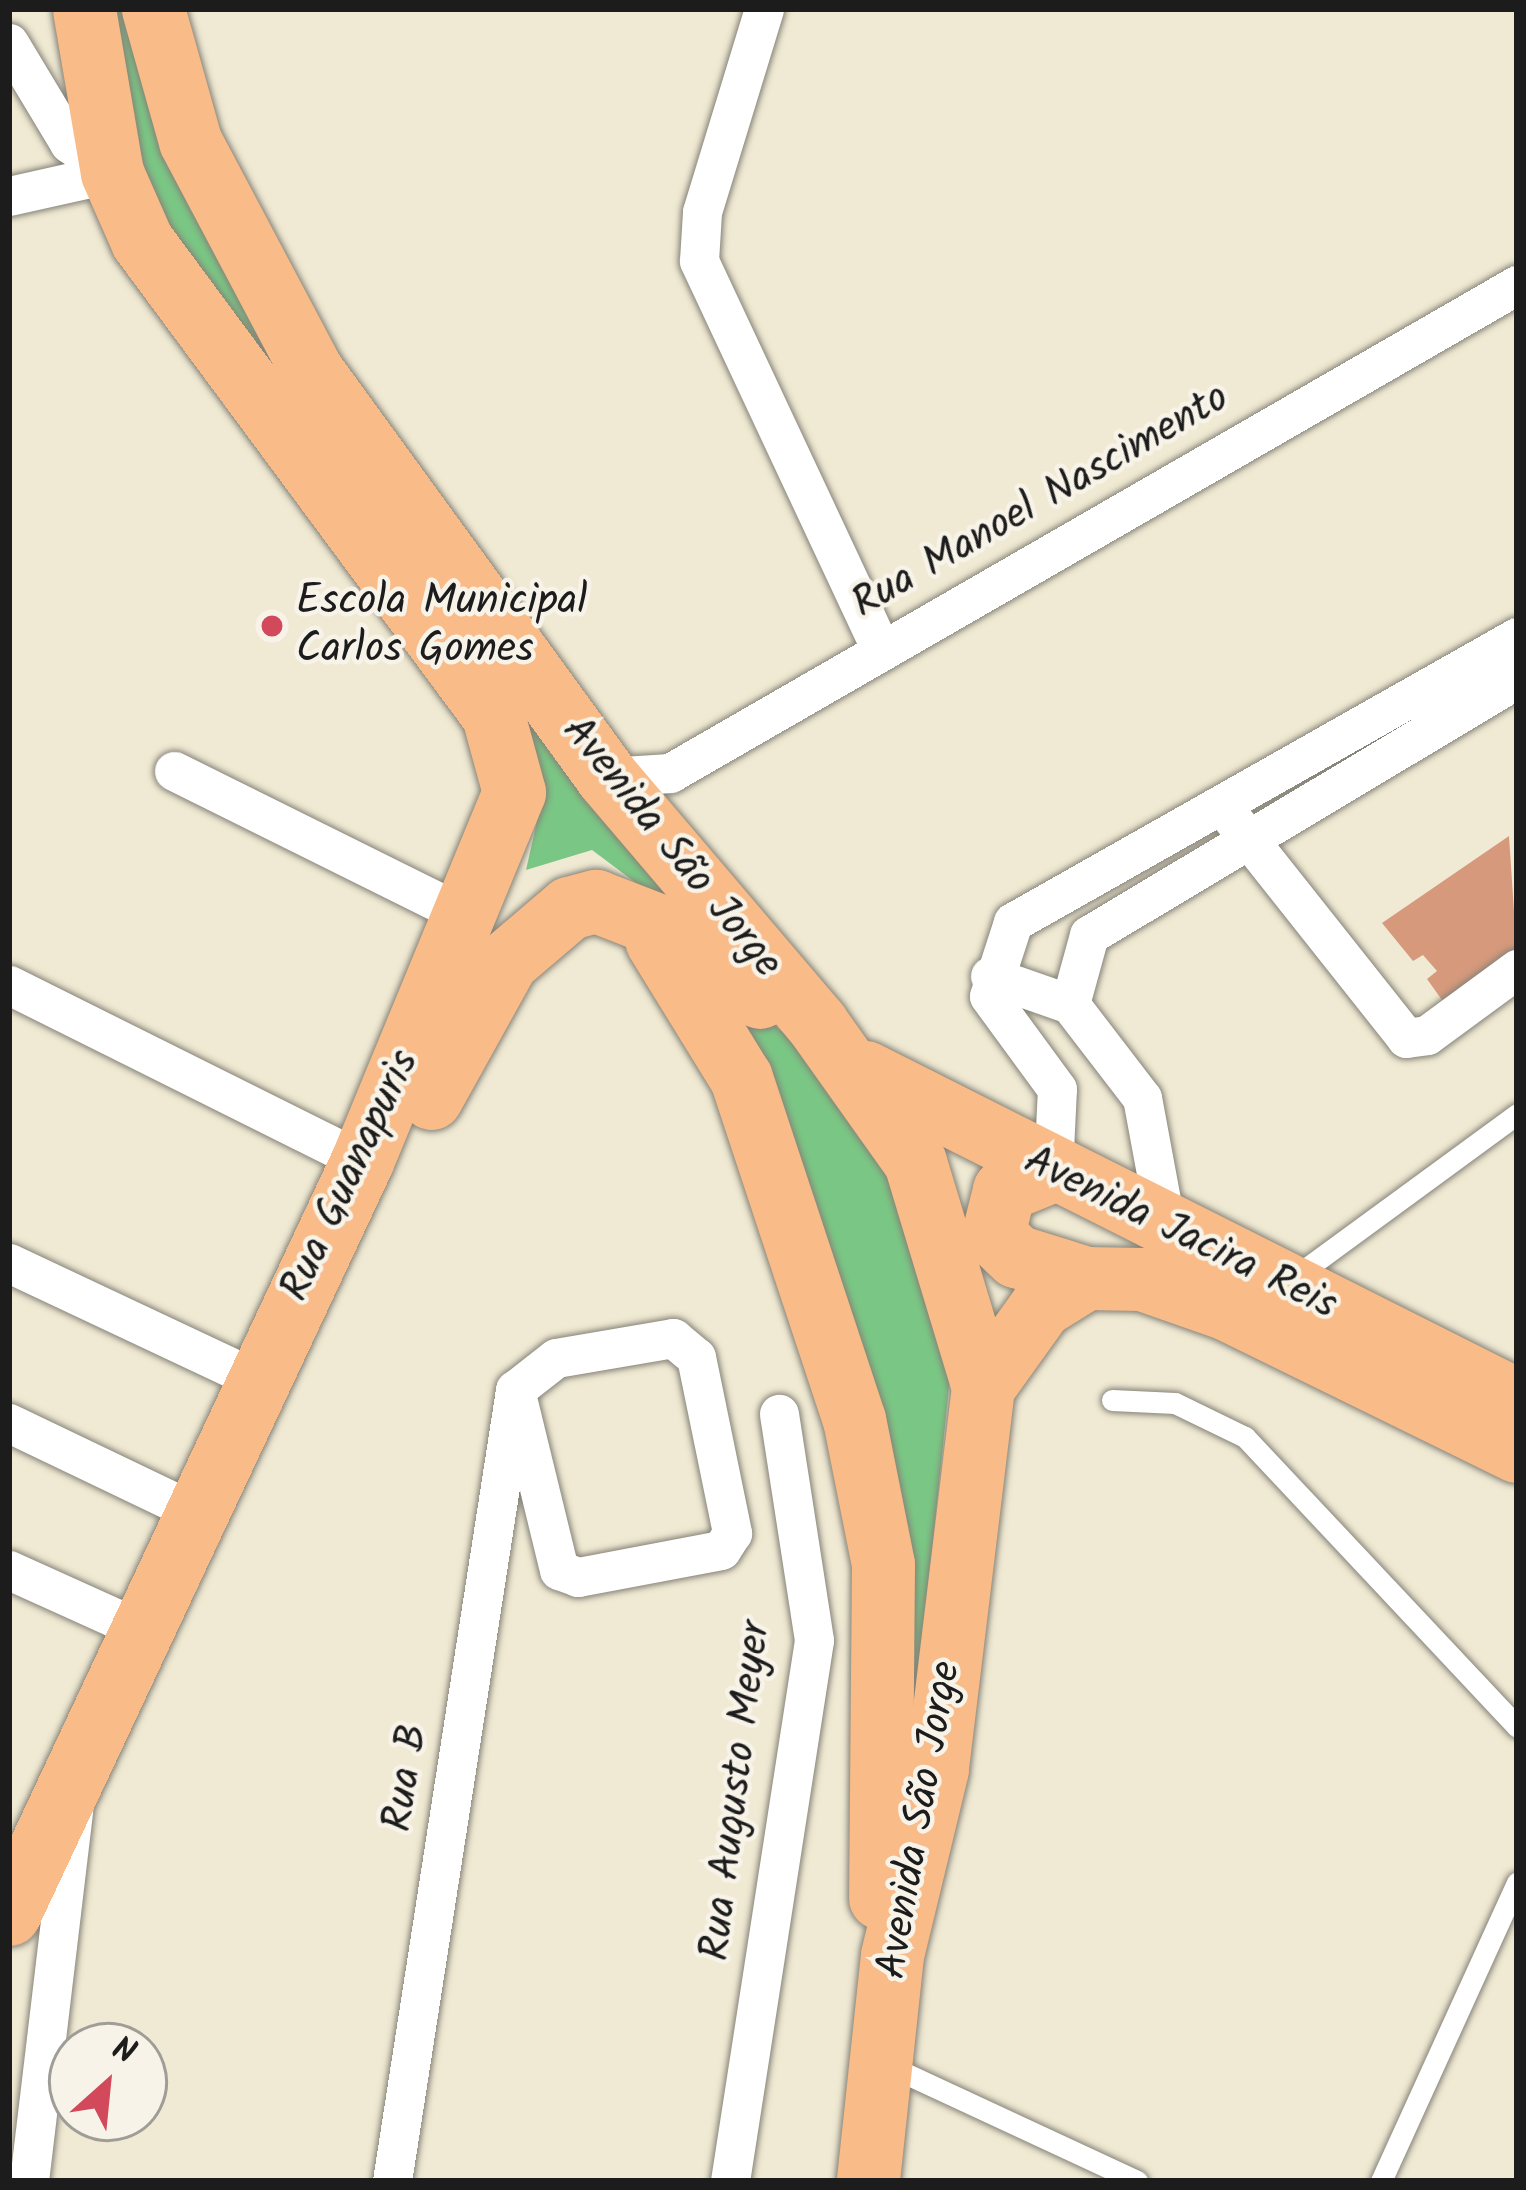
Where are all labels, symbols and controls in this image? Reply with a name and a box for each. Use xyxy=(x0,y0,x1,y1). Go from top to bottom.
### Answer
street label: Rua Manoel Nascimento xyxy=(844,374,1238,630)
place label: Escola Municipal Carlos Gomes xyxy=(296,577,587,676)
marker: Escola Municipal Carlos Gomes xyxy=(259,613,285,639)
street label: Avenida São Jorge xyxy=(550,707,792,989)
street label: Rua Guanapuris xyxy=(271,1043,431,1309)
street label: Avenida Jacira Reis xyxy=(1015,1136,1345,1332)
street label: Rua Augusto Meyer xyxy=(691,1618,783,1964)
street label: Avenida São Jorge xyxy=(867,1657,973,1983)
street label: Rua B xyxy=(374,1721,440,1835)
north arrow xyxy=(48,2022,168,2142)
text: N xyxy=(102,2024,145,2080)

